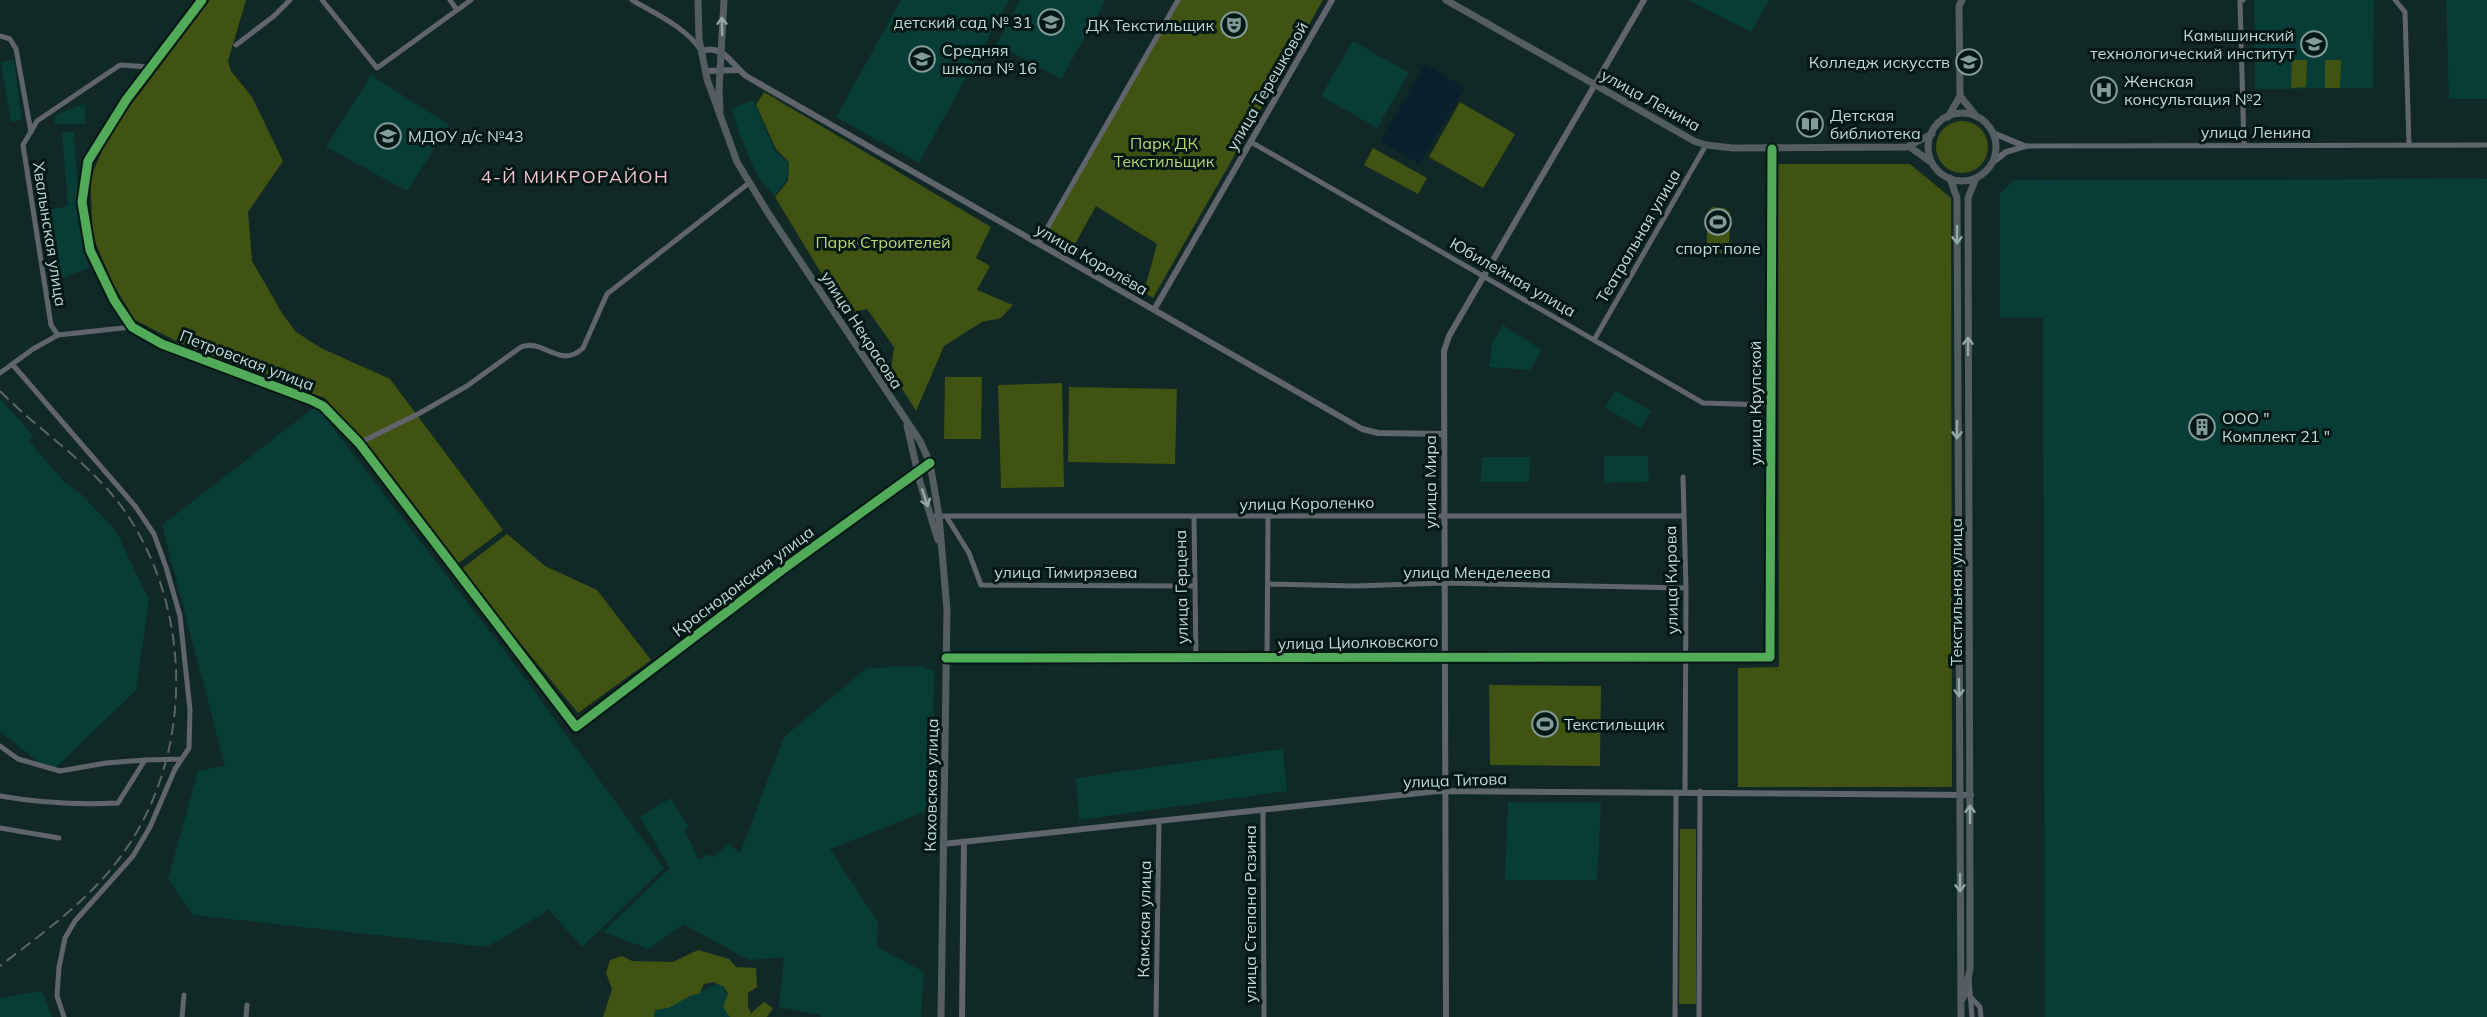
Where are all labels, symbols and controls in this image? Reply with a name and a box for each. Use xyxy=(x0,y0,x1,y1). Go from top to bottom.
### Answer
school or university icon: детский сад № 31 xyxy=(1036,7,1066,37)
theatre icon: ДК Текстильщик xyxy=(1219,10,1249,40)
place label: детский сад № 31 xyxy=(894,12,1032,32)
place label: ДК Текстильщик xyxy=(1086,15,1214,35)
one-way arrow xyxy=(717,16,728,36)
street label: улица Терешковой xyxy=(1222,18,1312,154)
place label: Камышинский технологический институт xyxy=(2090,25,2295,63)
school or university icon: Камышинский технологический институт xyxy=(2299,29,2329,59)
place label: Средняя школа № 16 xyxy=(942,40,1037,78)
school or university icon: Средняя школа № 16 xyxy=(907,44,937,74)
school or university icon: Колледж искусств xyxy=(1954,47,1984,77)
place label: Колледж искусств xyxy=(1809,52,1950,72)
street label: улица Ленина xyxy=(1598,65,1704,135)
place label: Женская консультация №2 xyxy=(2124,71,2262,109)
hospital icon: Женская консультация №2 xyxy=(2089,75,2119,105)
place label: Детская библиотека xyxy=(1830,105,1921,143)
library icon: Детская библиотека xyxy=(1795,109,1825,139)
school or university icon: МДОУ д/с №43 xyxy=(373,121,403,151)
street label: улица Ленина xyxy=(2201,122,2311,142)
place label: МДОУ д/с №43 xyxy=(408,126,524,146)
park label: Парк ДК Текстильщик xyxy=(1114,133,1215,171)
street label: Хвалынская улица xyxy=(29,160,71,308)
district label: 4-Й МИКРОРАЙОН xyxy=(481,165,669,188)
street label: Театральная улица xyxy=(1592,166,1684,306)
sports icon: спорт поле xyxy=(1703,207,1733,237)
street label: улица Королёва xyxy=(1032,219,1152,299)
one-way arrow xyxy=(1951,224,1963,244)
park label: Парк Строителей xyxy=(815,232,951,252)
street label: Юбилейная улица xyxy=(1446,233,1580,321)
place label: спорт поле xyxy=(1675,238,1761,258)
street label: улица Некрасова xyxy=(817,267,907,393)
street label: Петровская улица xyxy=(177,325,317,395)
one-way arrow xyxy=(1963,336,1974,356)
street label: улица Крупской xyxy=(1745,341,1765,465)
place label: ООО " Комплект 21 " xyxy=(2222,408,2330,446)
building icon: ООО " Комплект 21 " xyxy=(2187,412,2217,442)
one-way arrow xyxy=(1951,419,1963,439)
street label: улица Мира xyxy=(1420,435,1440,529)
one-way arrow xyxy=(920,488,931,507)
street label: улица Короленко xyxy=(1239,492,1375,514)
street label: Текстильная улица xyxy=(1946,518,1966,666)
street label: Краснодонская улица xyxy=(668,521,818,641)
street label: улица Кирова xyxy=(1660,526,1682,634)
street label: улица Герцена xyxy=(1170,530,1192,644)
street label: улица Тимирязева xyxy=(994,562,1138,582)
street label: улица Менделеева xyxy=(1403,562,1551,582)
street label: улица Циолковского xyxy=(1277,631,1439,653)
one-way arrow xyxy=(1953,677,1965,697)
sports icon: Текстильщик xyxy=(1530,709,1560,739)
place label: Текстильщик xyxy=(1564,714,1665,734)
street label: Каховская улица xyxy=(920,718,942,852)
street label: улица Титова xyxy=(1403,768,1507,792)
one-way arrow xyxy=(1965,804,1976,824)
street label: улица Степана Разина xyxy=(1240,825,1260,1003)
street label: Камская улица xyxy=(1133,860,1155,978)
one-way arrow xyxy=(1954,872,1966,892)

